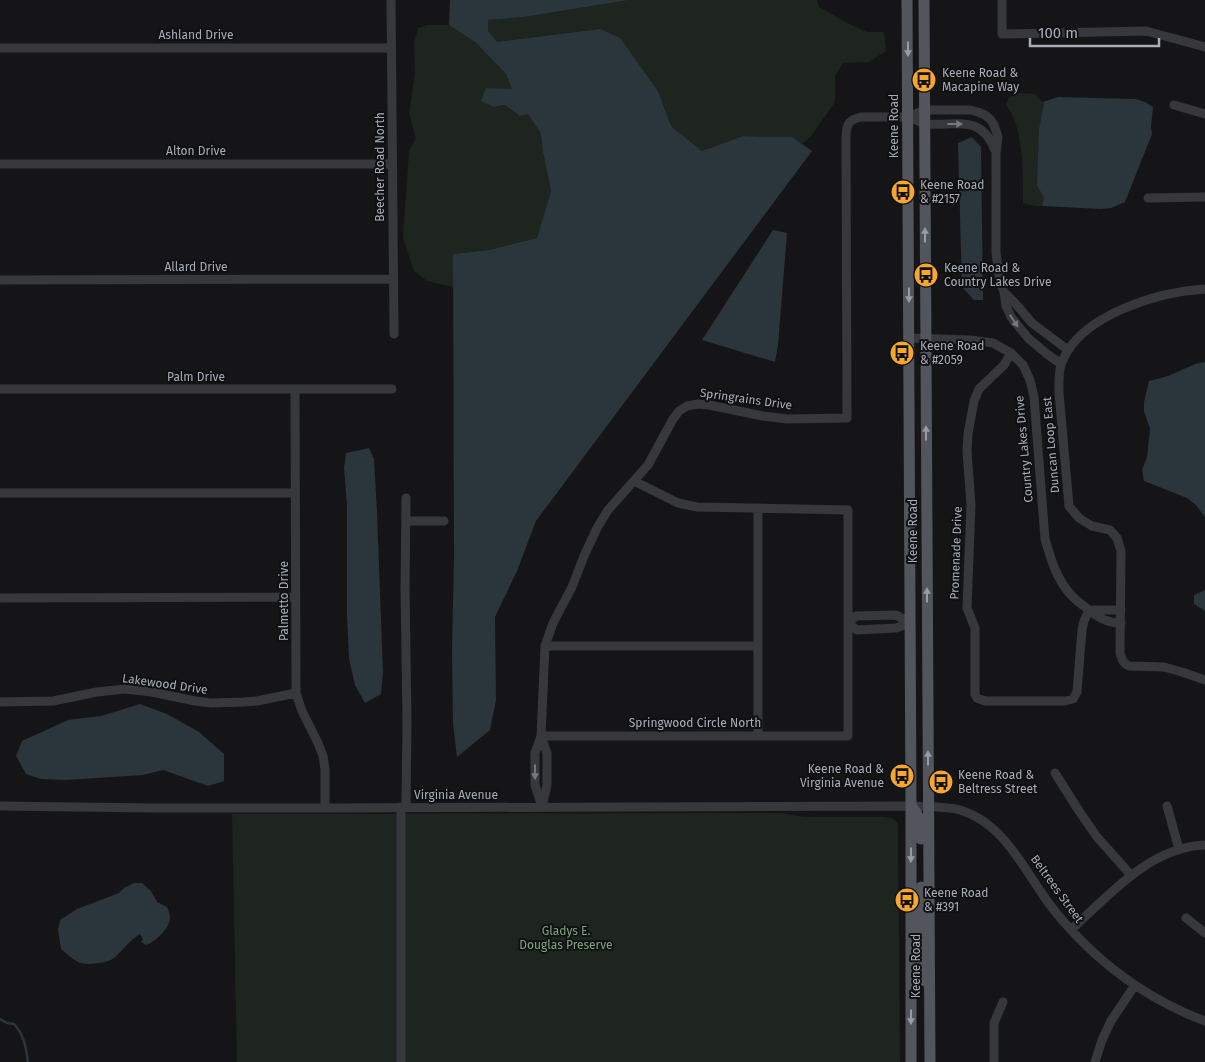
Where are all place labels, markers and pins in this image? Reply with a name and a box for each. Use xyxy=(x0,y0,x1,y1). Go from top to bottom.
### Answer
place label: Keene Road & Macapine Way xyxy=(942,66,1019,94)
bus stop icon: Keene Road & Macapine Way xyxy=(911,67,937,93)
place label: Keene Road & #2157 xyxy=(920,178,984,206)
bus stop icon: Keene Road & #2157 xyxy=(890,179,916,205)
place label: Keene Road & Country Lakes Drive xyxy=(944,261,1051,289)
bus stop icon: Keene Road & Country Lakes Drive xyxy=(913,262,939,288)
place label: Keene Road & #2059 xyxy=(920,339,984,367)
bus stop icon: Keene Road & #2059 xyxy=(889,340,915,366)
place label: Keene Road & Virginia Avenue xyxy=(800,762,884,790)
bus stop icon: Keene Road & Virginia Avenue xyxy=(889,763,915,789)
place label: Keene Road & Beltress Street xyxy=(958,768,1038,796)
bus stop icon: Keene Road & Beltress Street xyxy=(928,769,954,795)
place label: Keene Road & #391 xyxy=(924,886,988,914)
bus stop icon: Keene Road & #391 xyxy=(894,887,920,913)

